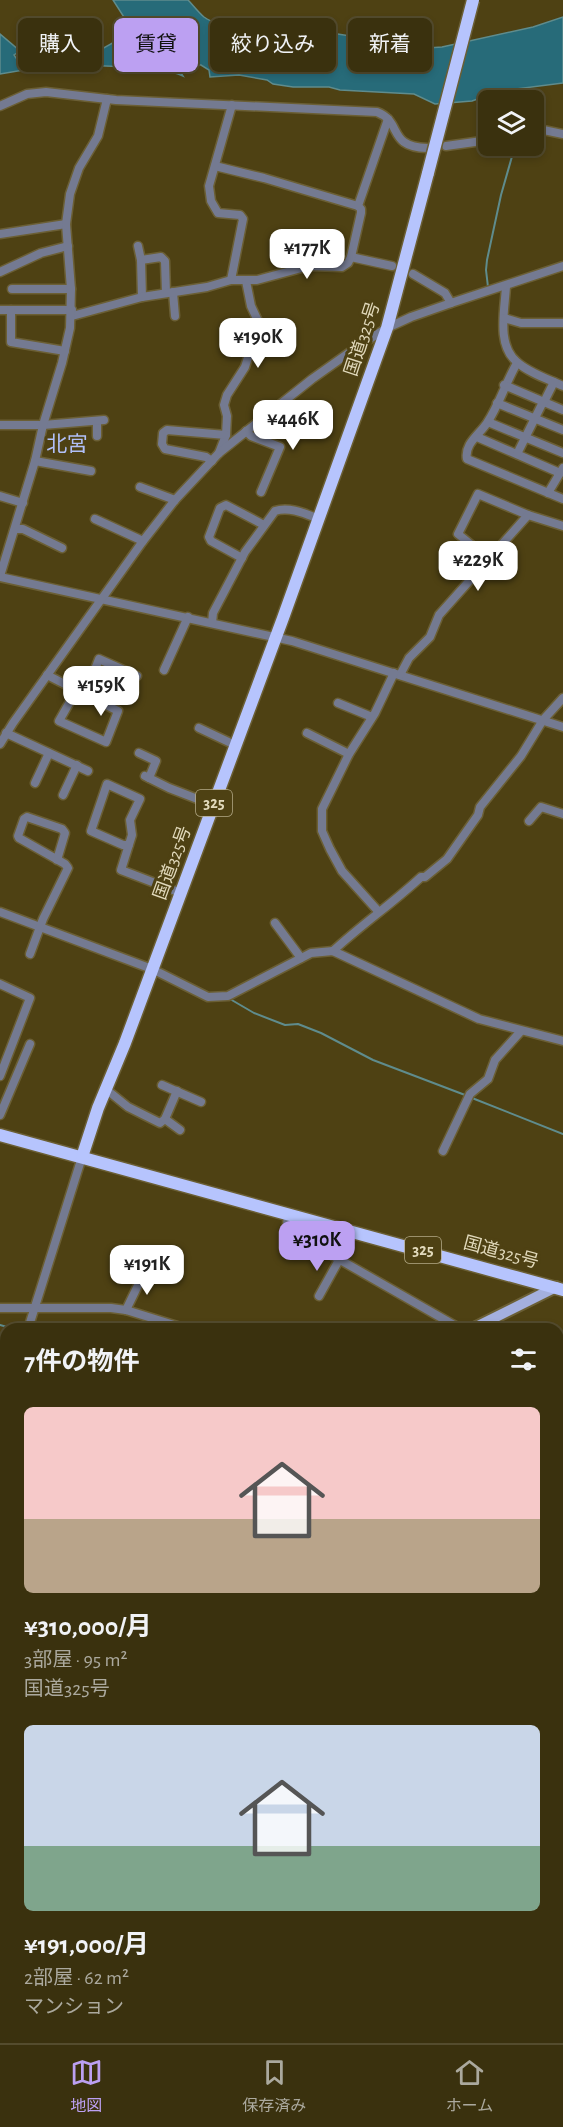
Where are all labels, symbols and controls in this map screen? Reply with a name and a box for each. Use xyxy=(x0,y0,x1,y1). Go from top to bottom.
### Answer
chip: 購入 xyxy=(18,18,102,72)
chip: 賃貸 xyxy=(114,18,198,72)
chip: 絞り込み xyxy=(210,18,336,72)
chip: 新着 xyxy=(348,18,432,72)
map controls xyxy=(478,90,544,156)
button: layers xyxy=(478,90,544,156)
pin: ¥177K xyxy=(265,229,349,280)
text: ¥177K xyxy=(284,238,330,258)
street label: 国道325号 xyxy=(341,299,383,378)
pin: ¥190K xyxy=(216,318,300,369)
text: ¥190K xyxy=(233,327,283,347)
pin: ¥446K xyxy=(251,400,335,451)
text: ¥446K xyxy=(267,409,319,429)
district label: 北宮 xyxy=(46,433,88,455)
pin: ¥229K xyxy=(436,541,520,592)
text: ¥229K xyxy=(453,550,503,570)
pin: ¥159K xyxy=(59,666,143,717)
text: ¥159K xyxy=(77,675,125,695)
road number: 325 xyxy=(196,790,232,816)
street label: 国道325号 xyxy=(149,823,195,902)
pin: ¥310K xyxy=(275,1221,359,1272)
text: ¥310K xyxy=(293,1230,341,1250)
street label: 国道325号 xyxy=(461,1232,541,1272)
road number: 325 xyxy=(405,1237,441,1263)
pin: ¥191K xyxy=(105,1245,189,1296)
text: ¥191K xyxy=(124,1254,170,1274)
icon: filters xyxy=(507,1343,540,1376)
text: 7件の物件 xyxy=(24,1349,139,1375)
icon: home xyxy=(228,1446,336,1554)
text: ¥310,000/月 xyxy=(24,1614,152,1640)
text: 3部屋 · 95 m² xyxy=(24,1650,127,1670)
text: 国道325号 xyxy=(24,1679,110,1699)
icon: home xyxy=(228,1764,336,1872)
text: ¥191,000/月 xyxy=(24,1932,149,1958)
text: 2部屋 · 62 m² xyxy=(24,1968,129,1988)
text: マンション xyxy=(24,1997,124,2017)
tab: 地図 xyxy=(70,2056,103,2116)
tab: 保存済み xyxy=(242,2056,306,2116)
tab: ホーム xyxy=(446,2056,493,2116)

